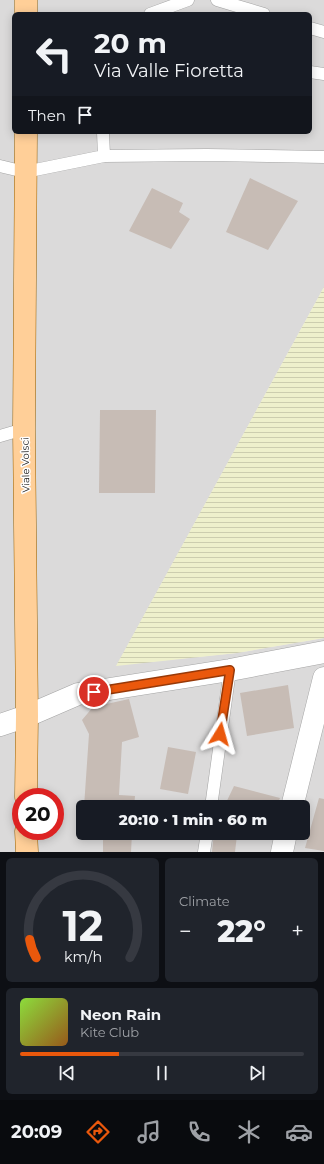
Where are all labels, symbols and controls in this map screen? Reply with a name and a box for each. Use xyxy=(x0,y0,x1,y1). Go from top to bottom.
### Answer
text: 20 m xyxy=(94,26,167,60)
icon: left xyxy=(28,28,80,80)
text: Via Valle Fioretta xyxy=(94,60,244,82)
icon: arrive xyxy=(74,104,96,126)
text: Then xyxy=(28,106,66,125)
street label: Viale Volsci xyxy=(19,437,32,493)
pin xyxy=(77,675,111,709)
icon: arrive xyxy=(83,681,105,703)
position arrow xyxy=(199,713,241,755)
speed limit sign: 20 xyxy=(12,788,64,840)
text: 20:10 · 1 min · 60 m xyxy=(119,810,267,829)
text: Climate xyxy=(179,893,230,909)
text: 12 xyxy=(62,901,103,951)
text: 22° xyxy=(217,913,266,950)
text: − xyxy=(179,918,192,945)
text: + xyxy=(291,918,304,945)
text: km/h xyxy=(63,948,102,966)
text: Neon Rain xyxy=(80,1005,161,1024)
text: Kite Club xyxy=(80,1024,139,1040)
icon: previous xyxy=(56,1062,78,1084)
icon: pause xyxy=(151,1062,173,1084)
icon: next xyxy=(246,1062,268,1084)
icon: directions xyxy=(84,1118,112,1146)
icon: music xyxy=(135,1118,163,1146)
icon: phone xyxy=(185,1118,213,1146)
icon: climate xyxy=(235,1118,263,1146)
icon: car xyxy=(285,1118,313,1146)
text: 20:09 xyxy=(11,1121,62,1143)

